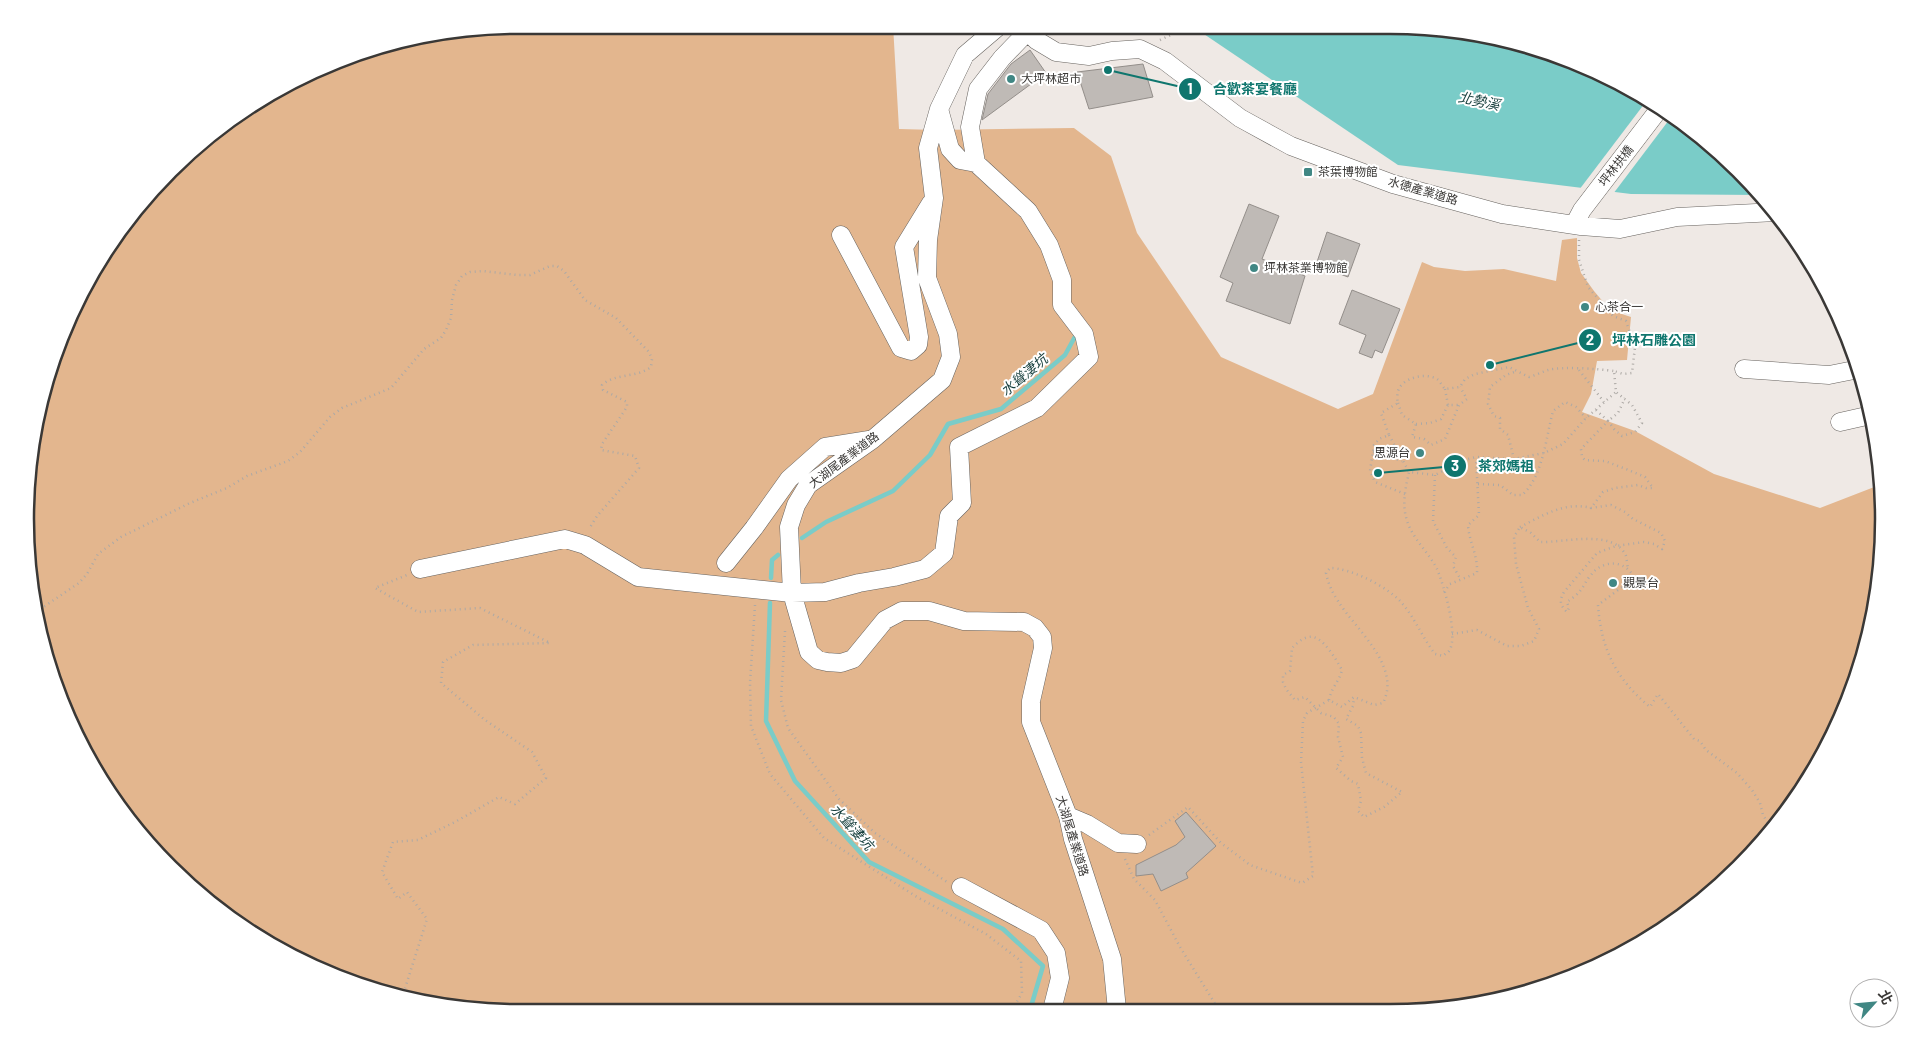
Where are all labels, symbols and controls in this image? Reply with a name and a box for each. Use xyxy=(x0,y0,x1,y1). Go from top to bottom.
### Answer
place label: 大坪林超市 xyxy=(1021,71,1081,85)
marker: 大坪林超市 xyxy=(1005,73,1017,85)
callout: 合歡茶宴餐廳 xyxy=(1178,74,1307,103)
text: 1 xyxy=(1187,79,1193,97)
text: 合歡茶宴餐廳 xyxy=(1213,80,1297,97)
water label: 北勢溪 xyxy=(1457,88,1503,114)
street label: 坪林拱橋 xyxy=(1595,142,1636,189)
place label: 茶葉博物館 xyxy=(1318,164,1378,178)
marker: 茶葉博物館 xyxy=(1302,166,1314,178)
street label: 水德產業道路 xyxy=(1387,173,1460,207)
place label: 坪林茶業博物館 xyxy=(1264,260,1348,274)
marker: 坪林茶業博物館 xyxy=(1248,262,1260,274)
place label: 心茶合一 xyxy=(1595,299,1643,313)
marker: 心茶合一 xyxy=(1579,301,1591,313)
callout: 坪林石雕公園 xyxy=(1577,326,1706,355)
text: 2 xyxy=(1586,330,1594,348)
text: 坪林石雕公園 xyxy=(1612,331,1696,348)
water label: 水聳淒坑 xyxy=(997,349,1052,399)
street label: 大湖尾產業道路 xyxy=(806,428,881,490)
place label: 思源台 xyxy=(1374,445,1410,459)
marker: 思源台 xyxy=(1414,447,1426,459)
callout: 茶郊媽祖 xyxy=(1443,452,1544,481)
text: 3 xyxy=(1451,456,1459,474)
text: 茶郊媽祖 xyxy=(1478,457,1534,474)
place label: 觀景台 xyxy=(1623,575,1659,589)
marker: 觀景台 xyxy=(1607,577,1619,589)
street label: 大湖尾產業道路 xyxy=(1054,793,1092,878)
water label: 水聳淒坑 xyxy=(827,800,879,855)
north arrow xyxy=(1849,978,1899,1028)
text: 北 xyxy=(1875,987,1897,1007)

